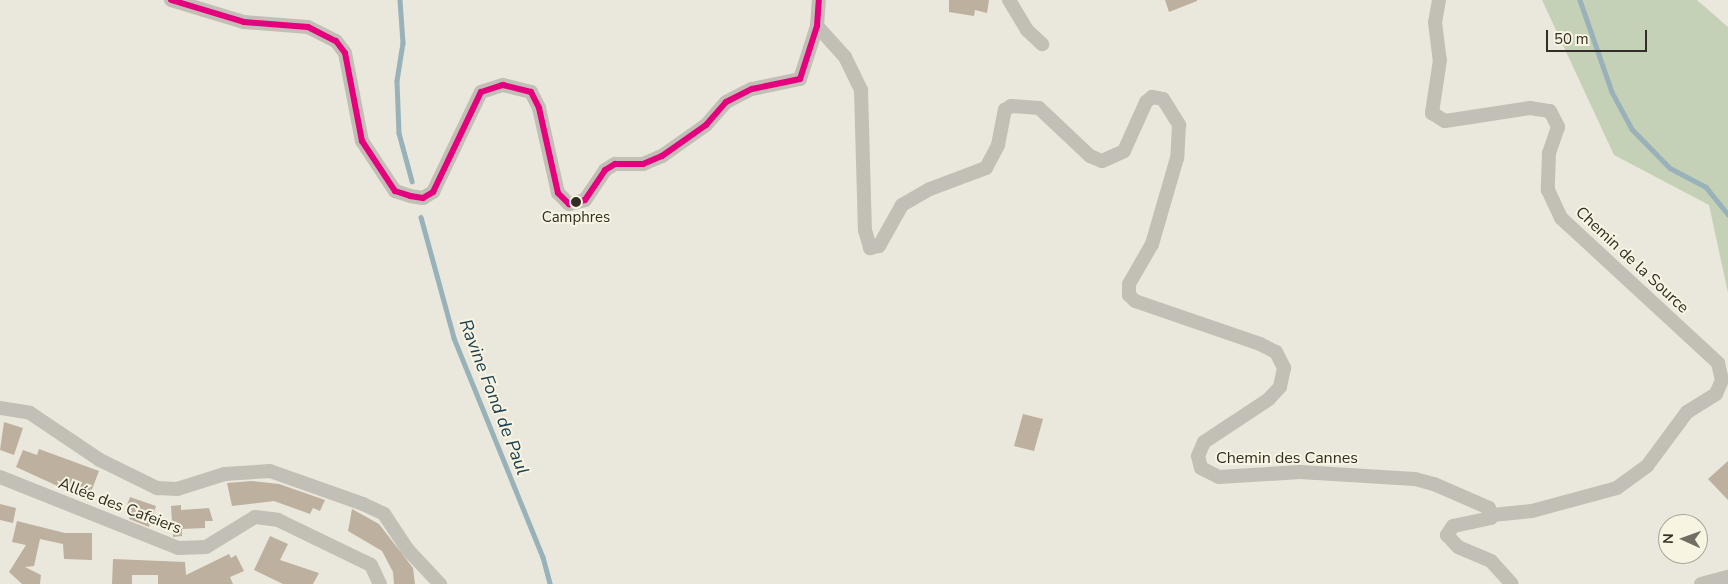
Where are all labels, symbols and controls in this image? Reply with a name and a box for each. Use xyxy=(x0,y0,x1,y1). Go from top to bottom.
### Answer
scale bar xyxy=(1548,20,1649,52)
text: 50 m xyxy=(1554,29,1589,49)
marker: Camphres xyxy=(571,197,581,207)
street label: Chemin de la Source xyxy=(1572,203,1692,317)
place label: Camphres xyxy=(542,209,610,227)
water label: Ravine Fond de Paul xyxy=(454,316,534,478)
street label: Chemin des Cannes xyxy=(1216,448,1358,468)
street label: Allée des Cafeiers xyxy=(56,474,184,538)
north arrow xyxy=(1658,514,1708,564)
text: N xyxy=(1659,533,1678,544)

